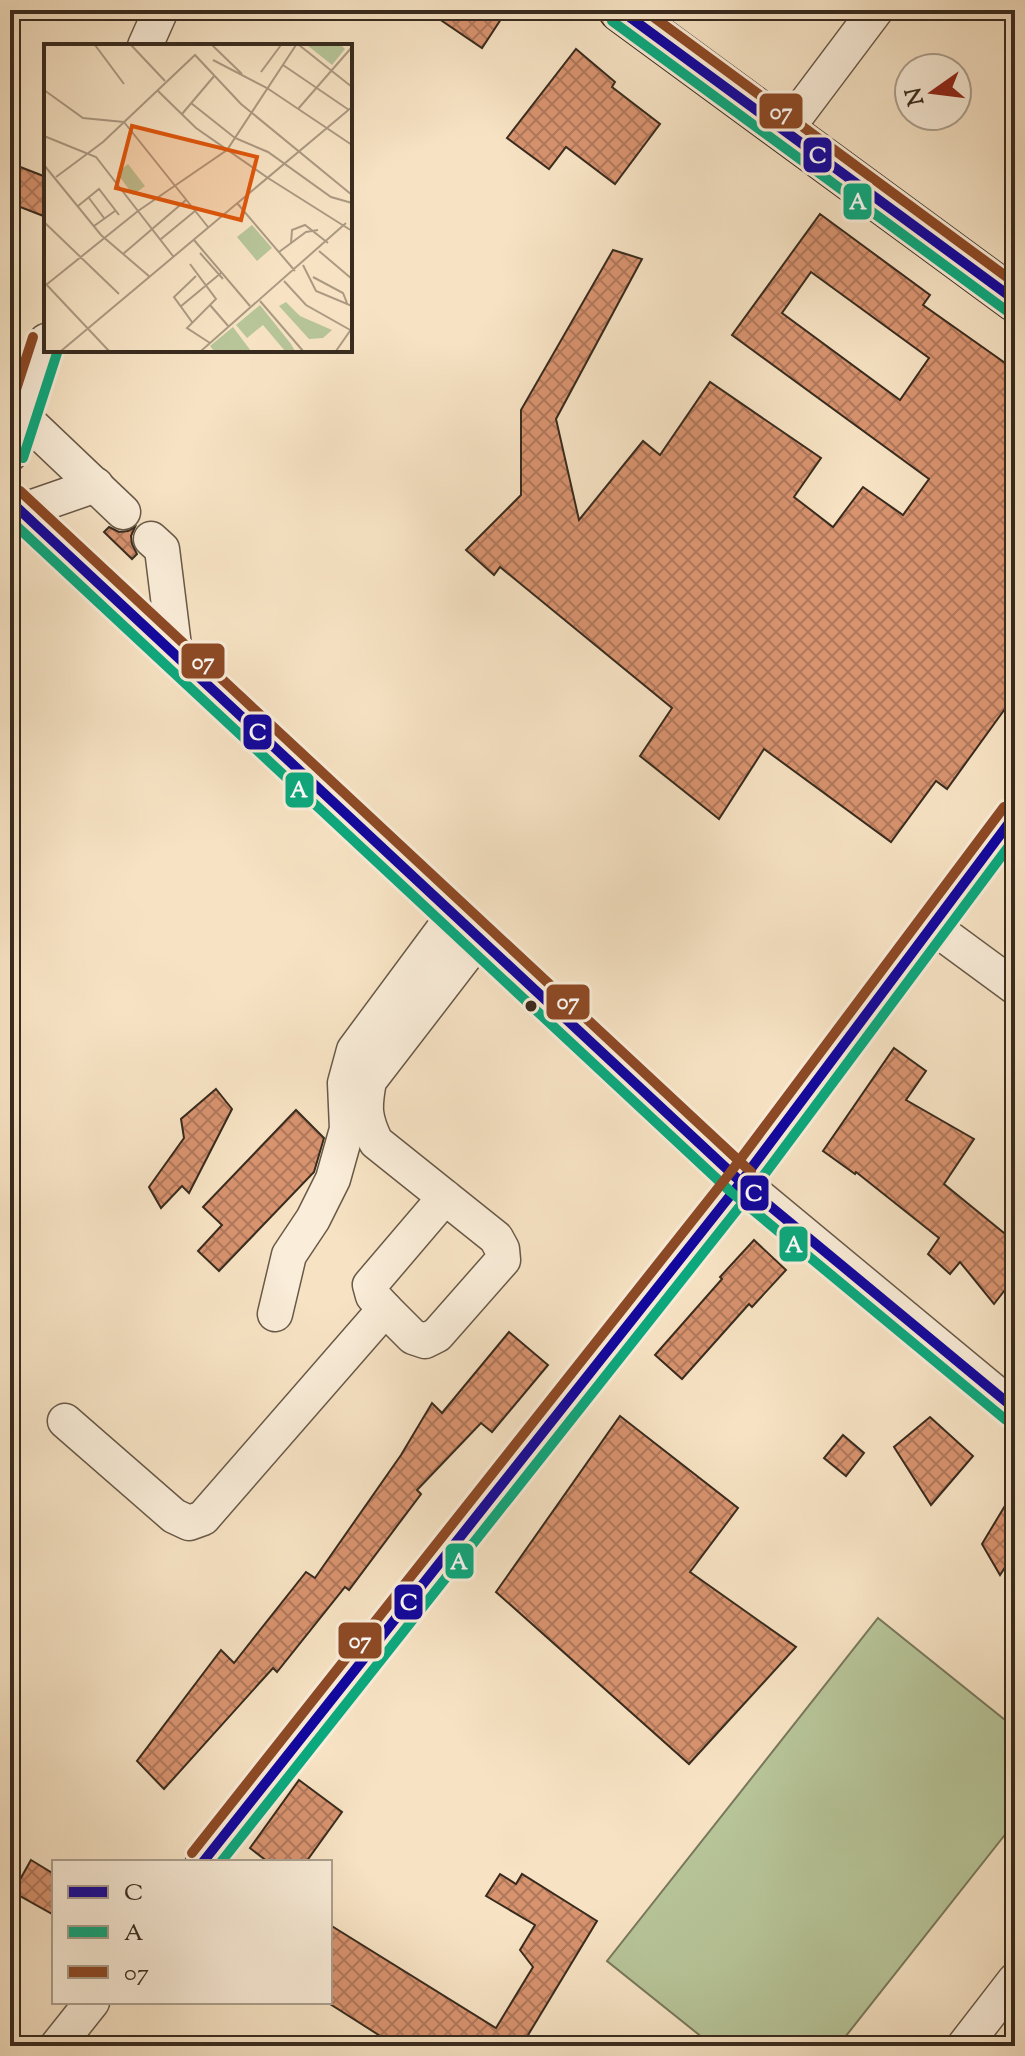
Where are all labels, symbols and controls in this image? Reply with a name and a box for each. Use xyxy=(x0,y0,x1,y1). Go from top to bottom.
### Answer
inset map xyxy=(44,44,352,352)
north arrow xyxy=(893,52,973,132)
text: N xyxy=(899,83,934,109)
line badge: 07 xyxy=(758,92,804,130)
text: 07 xyxy=(770,98,793,130)
line badge: C xyxy=(802,136,833,174)
text: C xyxy=(809,142,827,174)
line badge: A xyxy=(842,182,873,221)
text: A xyxy=(849,188,867,220)
line badge: 07 xyxy=(180,642,226,680)
text: 07 xyxy=(192,648,215,680)
line badge: C xyxy=(242,713,273,751)
text: C xyxy=(249,719,267,751)
line badge: A xyxy=(284,771,315,809)
text: A xyxy=(290,776,308,808)
line badge: 07 xyxy=(545,983,591,1021)
text: 07 xyxy=(557,988,580,1020)
unlabelled marker xyxy=(523,998,539,1014)
line badge: C xyxy=(739,1174,770,1212)
text: C xyxy=(745,1180,763,1212)
line badge: A xyxy=(778,1225,809,1263)
text: A xyxy=(785,1231,803,1263)
line badge: A xyxy=(444,1542,475,1580)
text: A xyxy=(450,1548,468,1580)
line badge: C xyxy=(393,1583,424,1621)
text: C xyxy=(400,1589,418,1621)
line badge: 07 xyxy=(337,1621,383,1660)
text: 07 xyxy=(349,1627,372,1659)
legend xyxy=(52,1860,332,2004)
text: C xyxy=(124,1877,143,1911)
text: A xyxy=(124,1917,144,1951)
text: 07 xyxy=(124,1957,149,1991)

